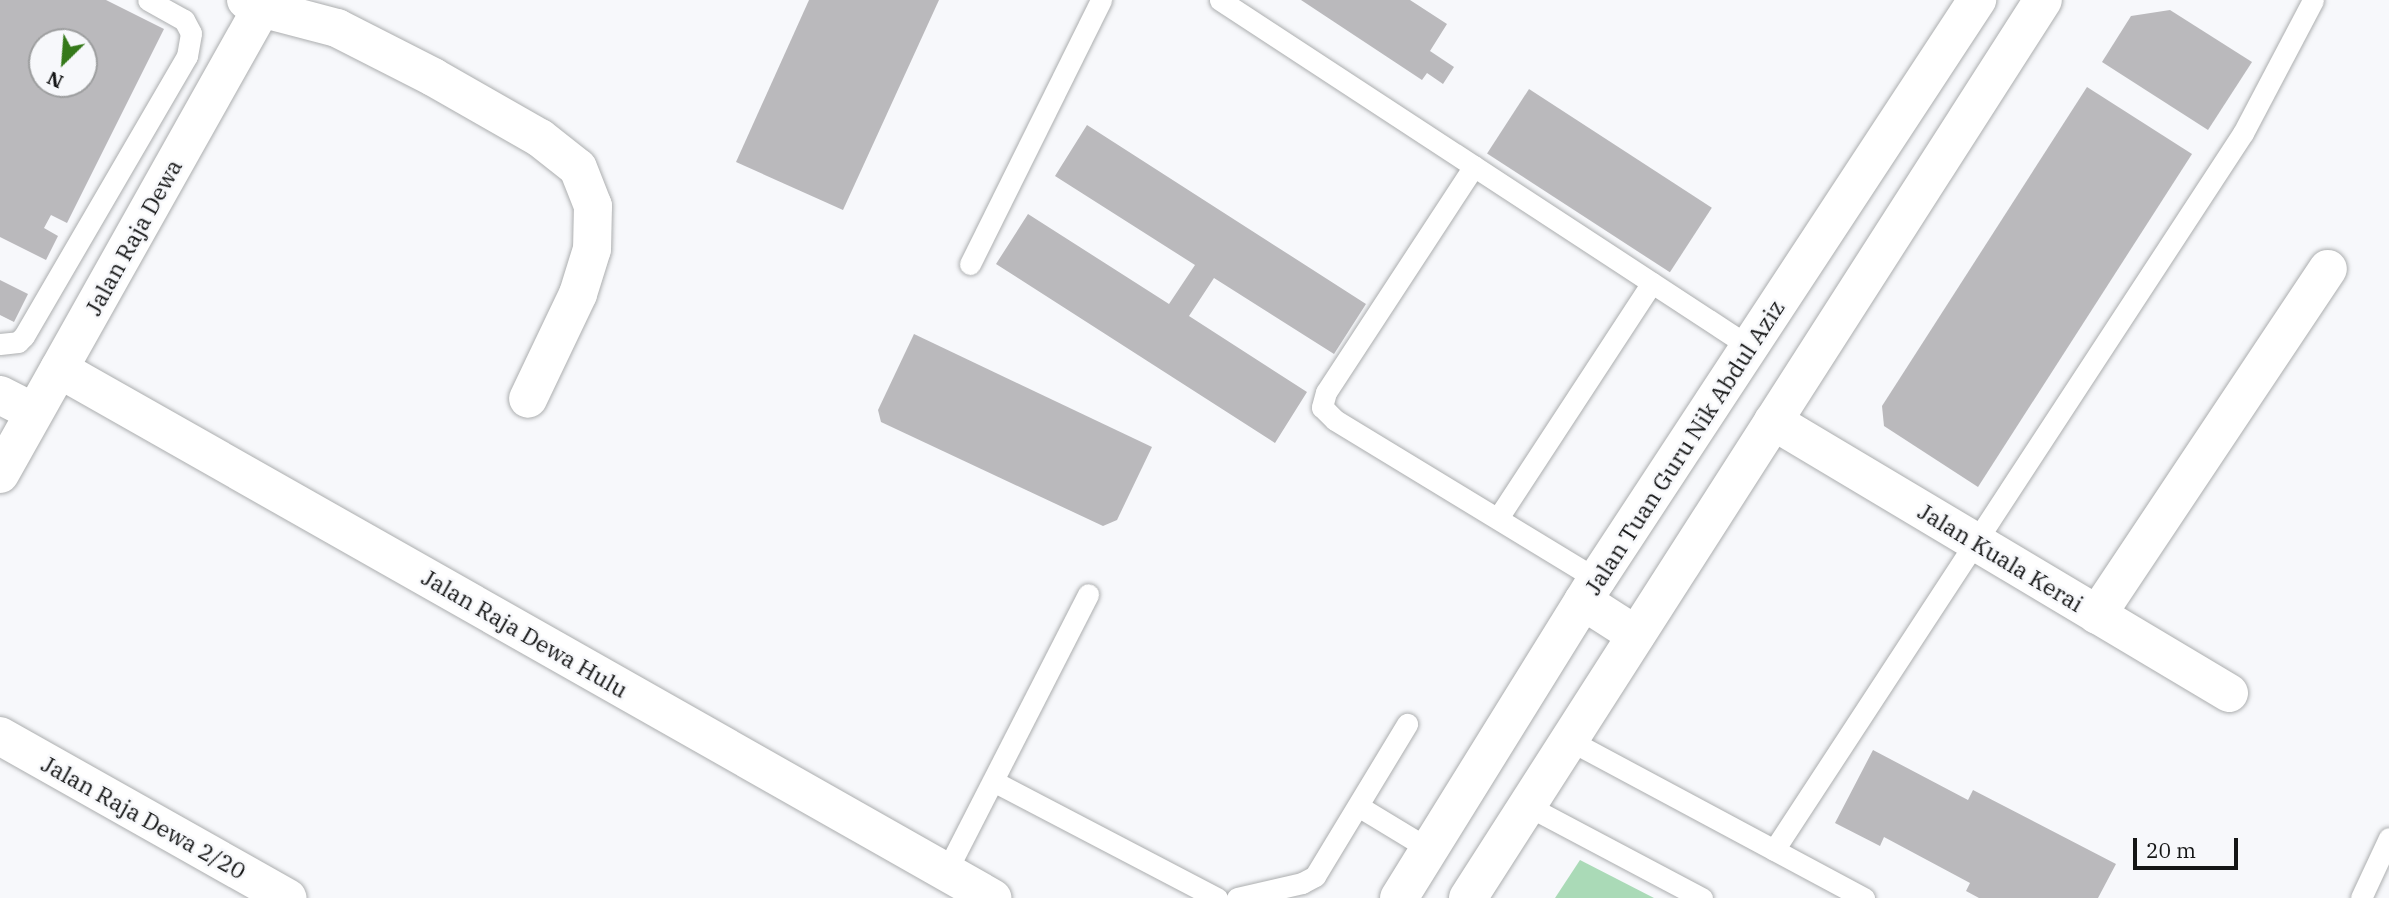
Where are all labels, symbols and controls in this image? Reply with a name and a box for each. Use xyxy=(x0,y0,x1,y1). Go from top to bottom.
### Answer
north arrow xyxy=(28,28,98,98)
text: N xyxy=(43,66,67,94)
street label: Jalan Raja Dewa xyxy=(79,154,187,320)
street label: Jalan Tuan Guru Nik Abdul Aziz xyxy=(1578,295,1790,599)
street label: Jalan Kuala Kerai xyxy=(1913,497,2089,617)
street label: Jalan Raja Dewa Hulu xyxy=(417,563,633,703)
street label: Jalan Raja Dewa 2/20 xyxy=(37,749,251,885)
scale bar xyxy=(2137,824,2242,868)
text: 20 m xyxy=(2146,836,2196,864)

